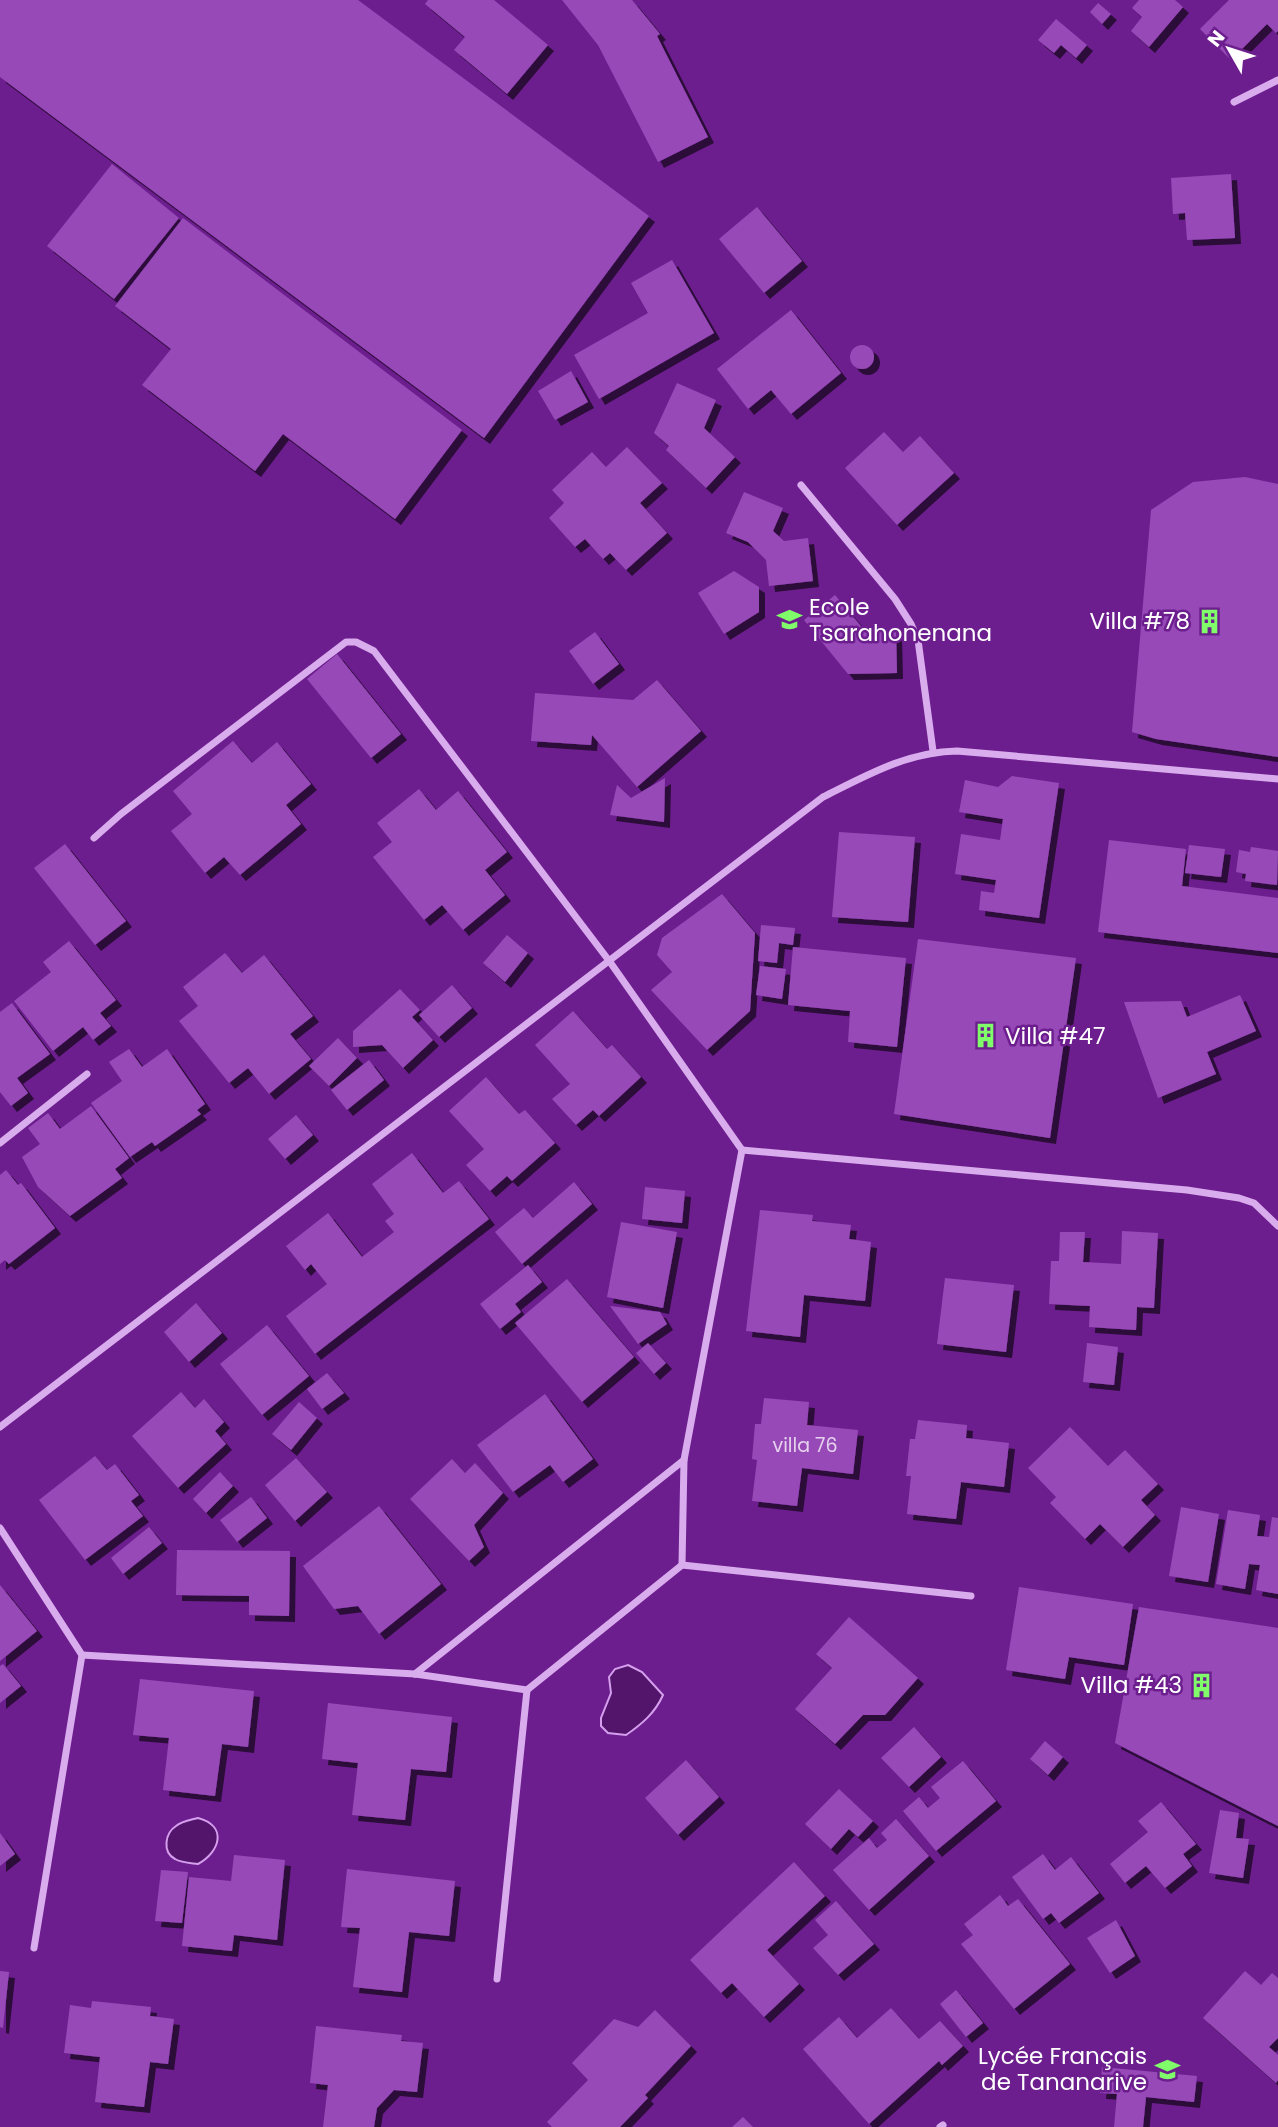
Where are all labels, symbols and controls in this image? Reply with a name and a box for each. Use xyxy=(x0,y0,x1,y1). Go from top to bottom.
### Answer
north arrow xyxy=(1194,14,1264,84)
text: N xyxy=(1201,25,1231,53)
place label: Ecole Tsarahonenana xyxy=(809,591,992,649)
place label: Villa #78 xyxy=(1089,605,1190,637)
school or university icon: Ecole Tsarahonenana xyxy=(775,606,803,634)
building icon: Villa #78 xyxy=(1196,607,1224,635)
place label: Villa #47 xyxy=(1005,1020,1106,1052)
building icon: Villa #47 xyxy=(971,1022,999,1050)
house number: villa 76 xyxy=(772,1432,838,1459)
place label: Villa #43 xyxy=(1080,1669,1182,1701)
building icon: Villa #43 xyxy=(1188,1671,1216,1699)
place label: Lycée Français de Tananarive xyxy=(978,2040,1147,2098)
school or university icon: Lycée Français de Tananarive xyxy=(1153,2055,1181,2083)

